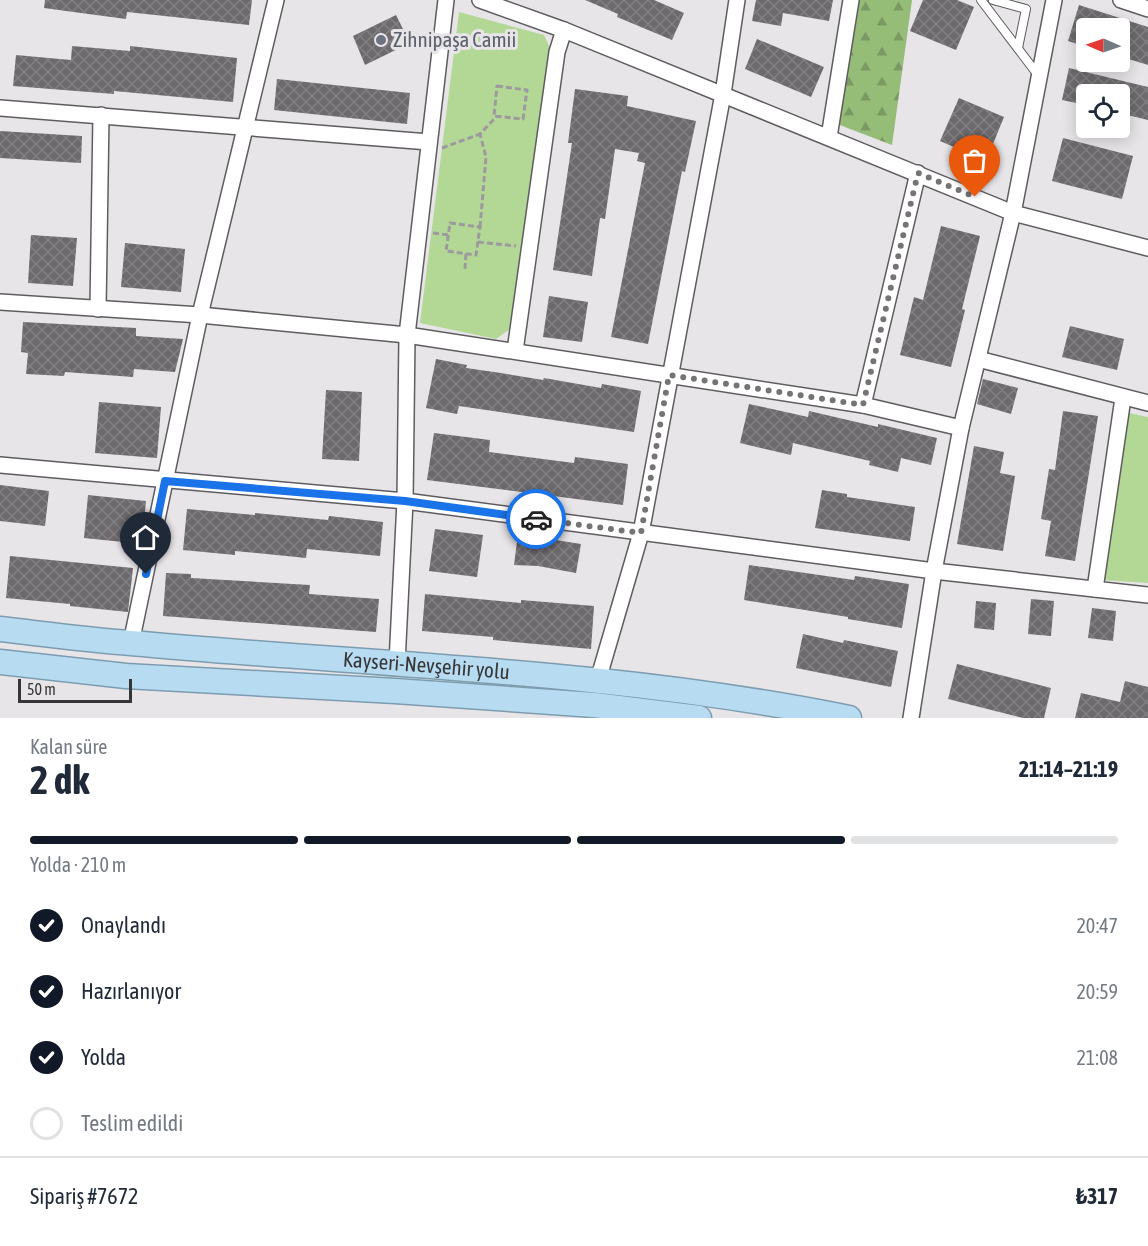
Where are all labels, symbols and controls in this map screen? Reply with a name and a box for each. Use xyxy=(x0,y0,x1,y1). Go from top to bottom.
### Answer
north arrow xyxy=(1076,18,1130,72)
map controls xyxy=(1076,18,1130,138)
place label: Zihnipaşa Camii xyxy=(393,27,516,51)
marker: Zihnipaşa Camii xyxy=(374,33,388,47)
button: locate xyxy=(1076,84,1130,138)
pin xyxy=(949,135,1000,197)
icon: bag xyxy=(958,144,991,177)
courier xyxy=(506,489,566,549)
icon: car xyxy=(520,503,553,536)
pin xyxy=(120,512,171,574)
icon: home xyxy=(129,521,162,554)
street label: Kayseri-Nevşehir yolu xyxy=(342,647,511,683)
scale bar xyxy=(18,676,132,704)
text: 50 m xyxy=(27,680,56,698)
text: Kalan süre xyxy=(30,735,107,758)
text: 21:14–21:19 xyxy=(1019,756,1118,782)
text: 2 dk xyxy=(30,758,89,802)
text: Yolda · 210 m xyxy=(30,853,126,876)
icon: check xyxy=(30,909,63,942)
text: Onaylandı xyxy=(81,912,166,938)
text: 20:47 xyxy=(1076,914,1118,937)
icon: check xyxy=(30,975,63,1008)
text: Hazırlanıyor xyxy=(81,978,181,1004)
text: 20:59 xyxy=(1076,980,1118,1003)
icon: check xyxy=(30,1041,63,1074)
text: Yolda xyxy=(81,1044,126,1070)
text: 21:08 xyxy=(1076,1046,1118,1069)
text: Teslim edildi xyxy=(81,1110,183,1136)
text: Sipariş #7672 xyxy=(30,1183,138,1209)
text: ₺317 xyxy=(1076,1183,1118,1209)

